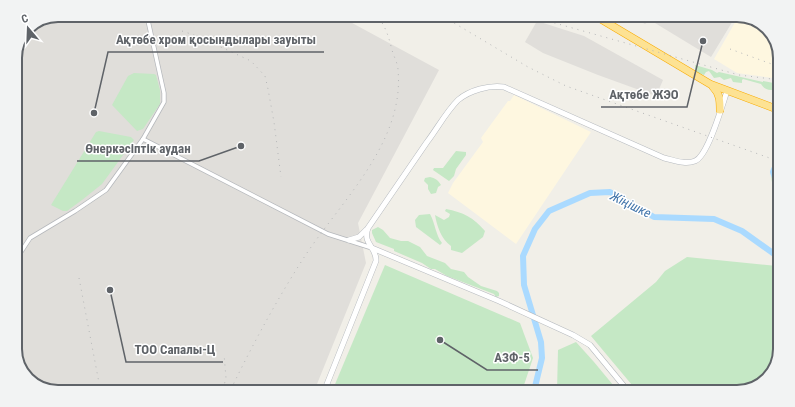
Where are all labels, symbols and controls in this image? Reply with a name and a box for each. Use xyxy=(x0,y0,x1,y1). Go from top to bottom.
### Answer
north arrow xyxy=(8,8,48,48)
text: С xyxy=(20,12,30,26)
callout: Ақтөбе хром қосындылары зауыты xyxy=(108,27,324,52)
text: Ақтөбе хром қосындылары зауыты xyxy=(116,32,316,47)
callout: Ақтөбе ЖЭО xyxy=(601,82,687,107)
text: Ақтөбе ЖЭО xyxy=(609,87,679,102)
callout: Өнеркәсіптік аудан xyxy=(77,136,199,161)
text: Өнеркәсіптік аудан xyxy=(85,141,191,156)
water label: Жіңішке xyxy=(607,188,654,221)
callout: ТОО Сапалы-Ц xyxy=(126,337,223,362)
text: ТОО Сапалы-Ц xyxy=(134,342,216,357)
callout: АЗФ-5 xyxy=(487,345,538,370)
text: АЗФ-5 xyxy=(494,350,530,365)

